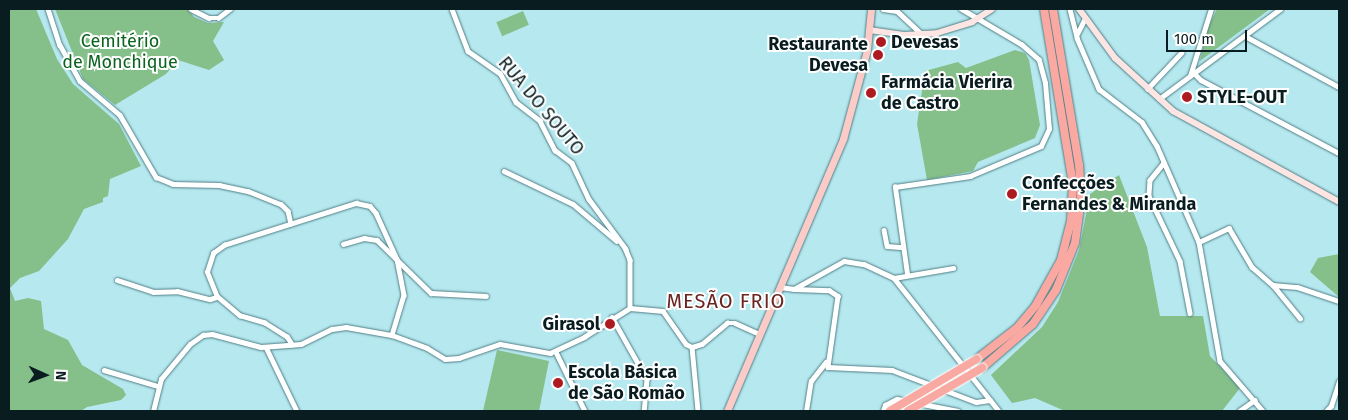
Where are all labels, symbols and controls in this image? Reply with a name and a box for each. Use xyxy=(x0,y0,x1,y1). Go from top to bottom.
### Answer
scale bar xyxy=(1168,20,1249,52)
text: 100 m xyxy=(1174,30,1214,48)
park label: Cemitério de Monchique xyxy=(62,31,178,74)
place label: Devesas xyxy=(891,31,958,53)
place label: Restaurante Devesa xyxy=(768,34,868,76)
marker: Devesas xyxy=(875,36,887,48)
marker: Restaurante Devesa xyxy=(872,49,884,61)
street label: RUA DO SOUTO xyxy=(494,52,588,160)
place label: Farmácia Vierira de Castro xyxy=(881,72,1013,115)
place label: STYLE-OUT xyxy=(1197,86,1287,108)
marker: Farmácia Vierira de Castro xyxy=(865,87,877,99)
marker: STYLE-OUT xyxy=(1181,91,1193,103)
place label: Confecções Fernandes & Miranda xyxy=(1022,173,1196,215)
marker: Confecções Fernandes & Miranda xyxy=(1006,188,1018,200)
district label: MESÃO FRIO xyxy=(665,289,787,313)
place label: Girasol xyxy=(542,313,600,335)
marker: Girasol xyxy=(604,318,616,330)
north arrow xyxy=(20,350,70,400)
place label: Escola Básica de São Romão xyxy=(568,362,685,404)
text: N xyxy=(52,371,69,380)
marker: Escola Básica de São Romão xyxy=(552,377,564,389)

